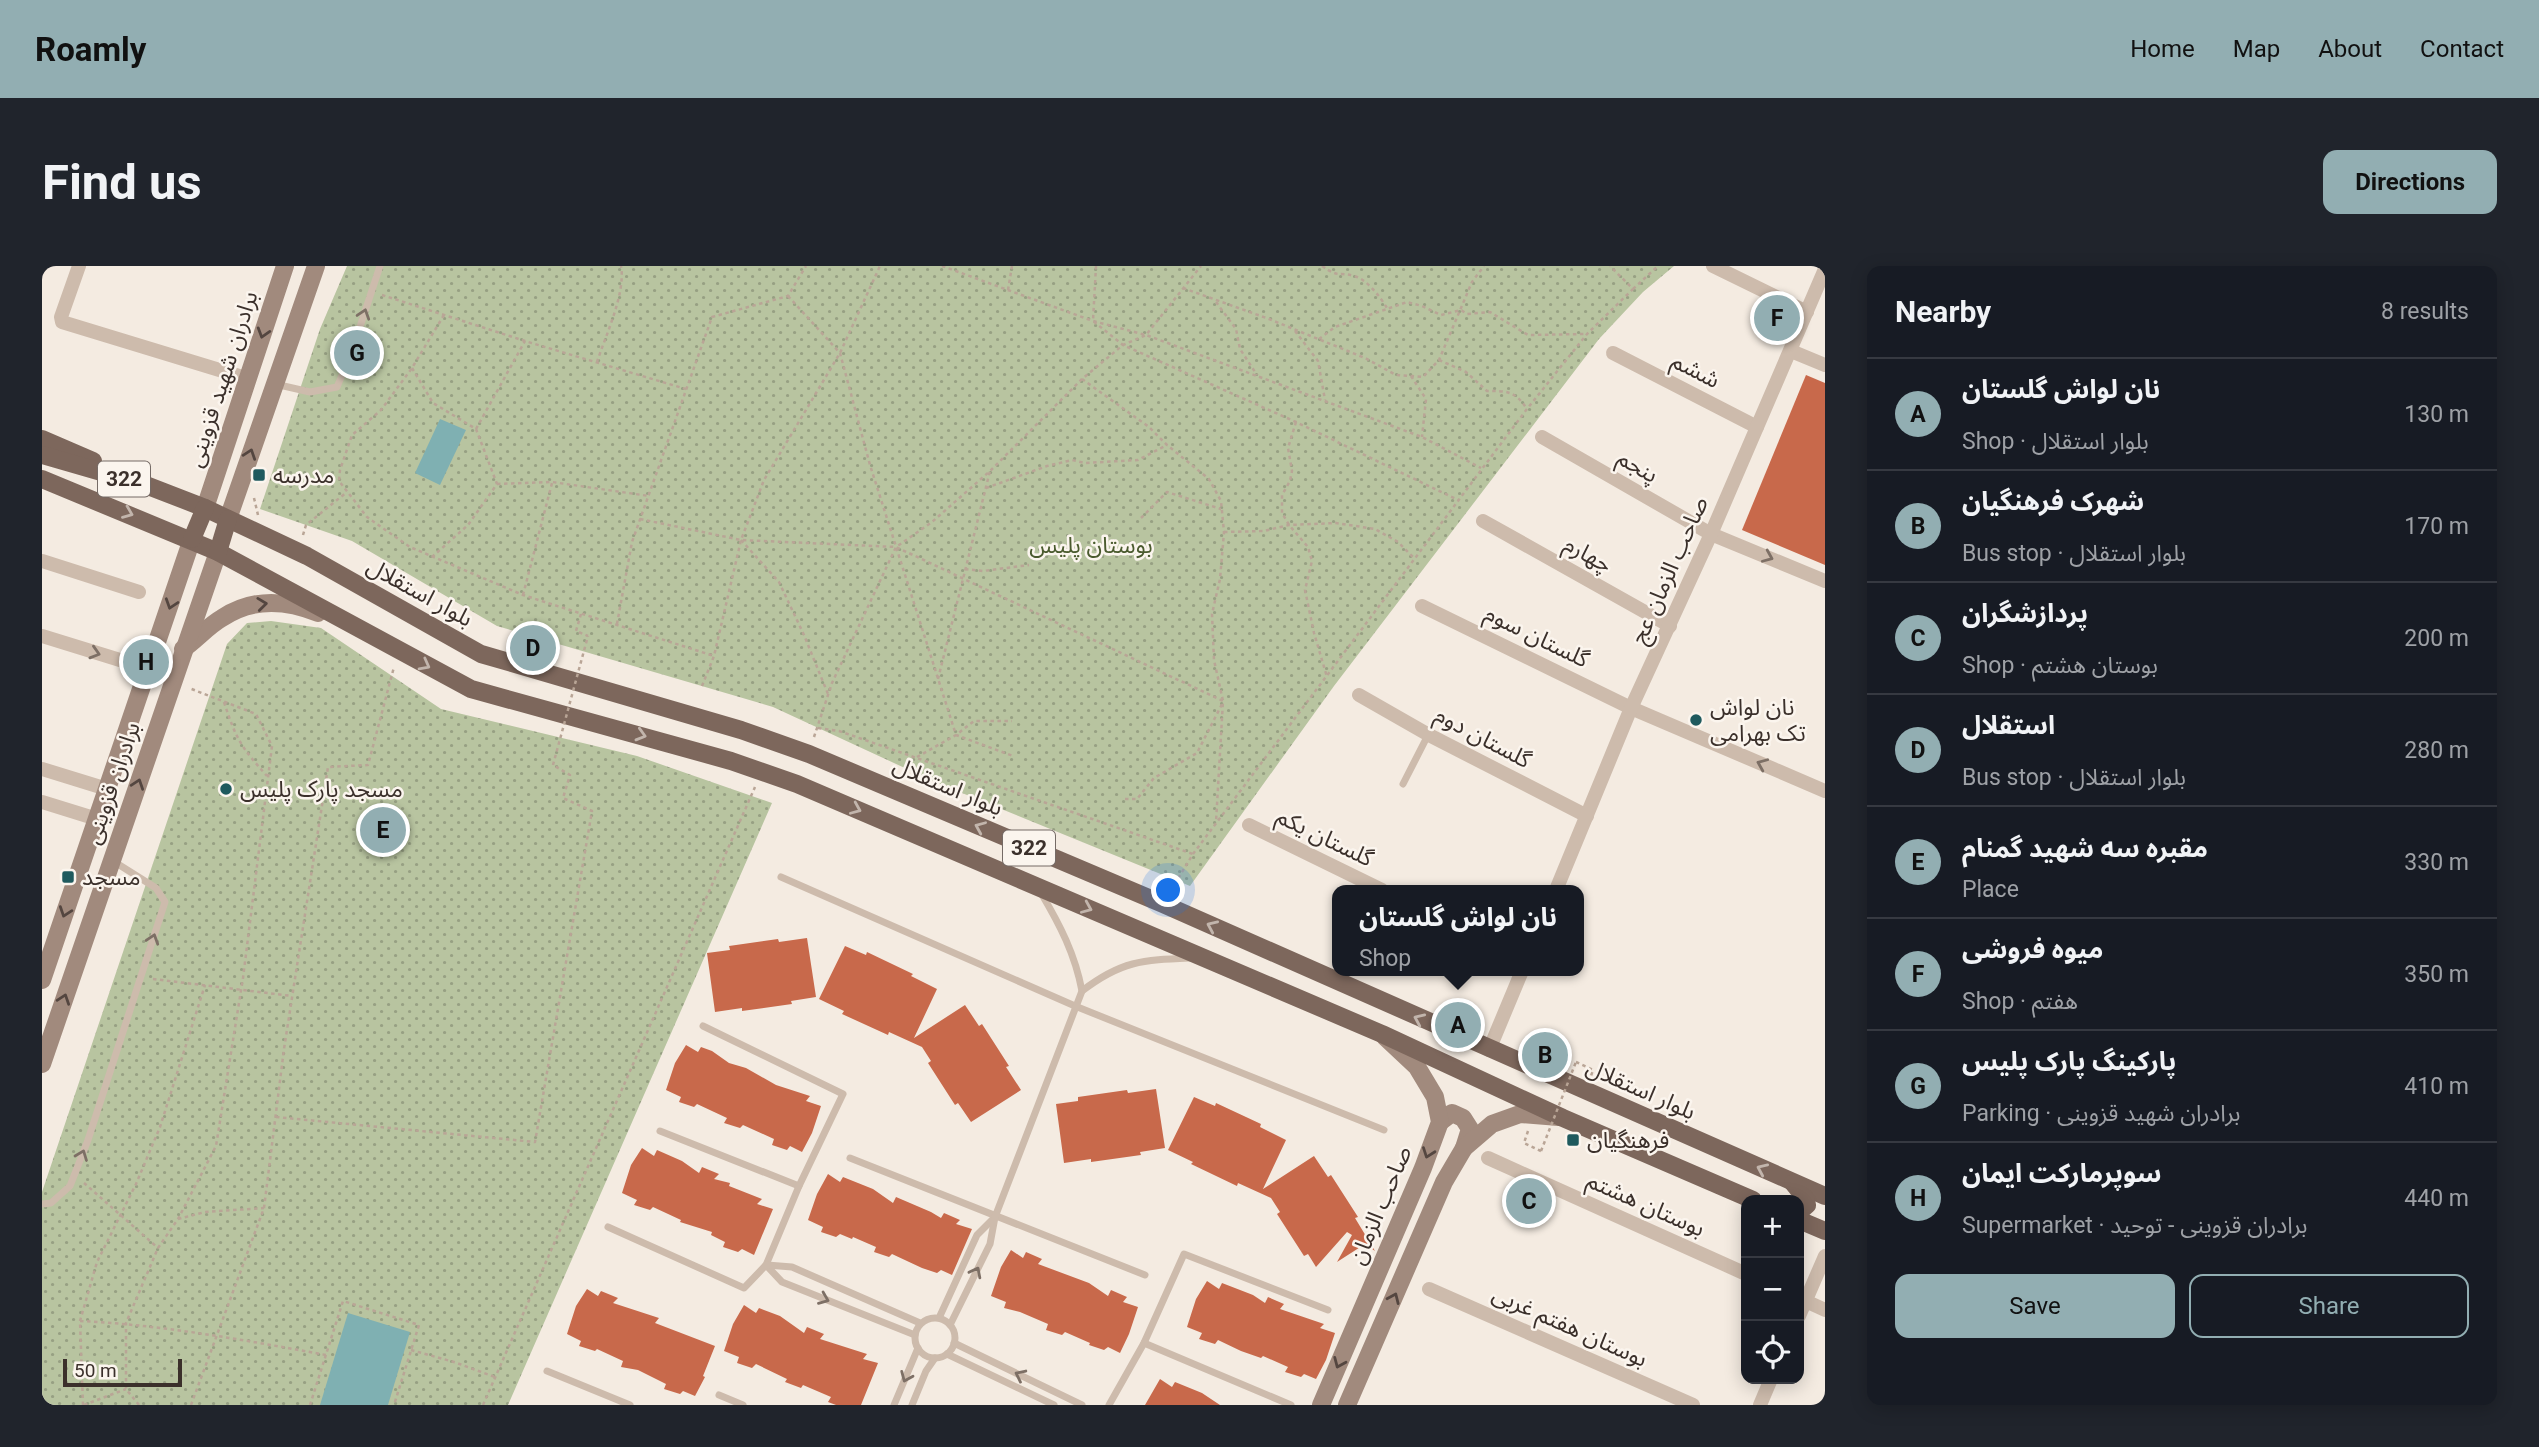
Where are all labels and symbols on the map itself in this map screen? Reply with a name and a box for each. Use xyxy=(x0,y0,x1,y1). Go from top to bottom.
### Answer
street label: برادران شهید قزوینی xyxy=(181,288,264,471)
pin: F xyxy=(1754,292,1800,344)
one-way arrow xyxy=(356,308,370,321)
one-way arrow xyxy=(257,327,272,339)
pin: G xyxy=(334,327,380,379)
street label: ششم xyxy=(1666,347,1724,397)
street label: پنجم xyxy=(1611,444,1663,491)
one-way arrow xyxy=(242,448,256,461)
road number: 322 xyxy=(98,462,150,496)
place label: مدرسه xyxy=(273,462,334,489)
marker: مدرسه xyxy=(251,467,267,483)
street label: صاحب الزمان عج xyxy=(1625,492,1717,649)
one-way arrow xyxy=(122,505,134,519)
street label: چهارم xyxy=(1557,530,1616,582)
park label: بوستان پلیس xyxy=(1029,532,1153,560)
one-way arrow xyxy=(1762,549,1774,563)
street label: بلوار استقلال xyxy=(362,552,477,633)
one-way arrow xyxy=(165,597,179,610)
one-way arrow xyxy=(256,597,268,612)
street label: گلستان سوم xyxy=(1478,600,1594,677)
pin: D xyxy=(510,622,556,674)
pin: H xyxy=(123,636,169,688)
one-way arrow xyxy=(89,644,101,659)
one-way arrow xyxy=(418,657,430,671)
place label: نان‌ لواش‌ تک‌ بهرامی xyxy=(1710,694,1806,747)
street label: گلستان دوم xyxy=(1428,701,1536,778)
marker: نان‌ لواش‌ تک‌ بهرامی xyxy=(1688,712,1704,728)
street label: برادران قزوینی xyxy=(79,719,146,848)
one-way arrow xyxy=(634,727,646,741)
street label: بلوار استقلال xyxy=(889,751,1007,822)
one-way arrow xyxy=(1757,758,1770,772)
place label: مسجد پارک پلیس xyxy=(240,776,403,804)
one-way arrow xyxy=(130,778,144,790)
marker: مسجد پارک پلیس xyxy=(218,781,234,797)
one-way arrow xyxy=(848,801,861,815)
street label: گلستان یکم xyxy=(1271,802,1378,875)
pin: E xyxy=(360,804,406,856)
one-way arrow xyxy=(975,821,987,835)
road number: 322 xyxy=(1003,830,1055,866)
place label: مسجد xyxy=(82,864,141,891)
marker: مسجد xyxy=(60,869,76,885)
your location xyxy=(1151,873,1185,907)
one-way arrow xyxy=(1080,900,1092,914)
one-way arrow xyxy=(59,905,73,918)
one-way arrow xyxy=(1206,920,1219,934)
one-way arrow xyxy=(145,933,160,945)
one-way arrow xyxy=(56,994,70,1006)
pin: A xyxy=(1435,999,1481,1051)
one-way arrow xyxy=(1414,1013,1427,1027)
pin: B xyxy=(1522,1029,1568,1081)
street label: بلوار استقلال xyxy=(1582,1053,1700,1126)
place label: فرهنگیان xyxy=(1587,1127,1669,1154)
marker: فرهنگیان xyxy=(1565,1132,1581,1148)
street label: صاحب الزمان xyxy=(1343,1142,1418,1268)
one-way arrow xyxy=(1423,1147,1437,1159)
one-way arrow xyxy=(74,1149,88,1161)
one-way arrow xyxy=(1757,1163,1770,1177)
street label: بوستان هشتم xyxy=(1581,1166,1709,1245)
pin: C xyxy=(1506,1175,1552,1227)
one-way arrow xyxy=(968,1267,982,1279)
street label: بوستان هفتم غربی xyxy=(1487,1280,1651,1375)
one-way arrow xyxy=(817,1290,829,1304)
one-way arrow xyxy=(1386,1292,1400,1305)
scale bar xyxy=(63,1356,182,1388)
one-way arrow xyxy=(1334,1356,1348,1368)
one-way arrow xyxy=(900,1370,914,1382)
one-way arrow xyxy=(1015,1370,1027,1384)

